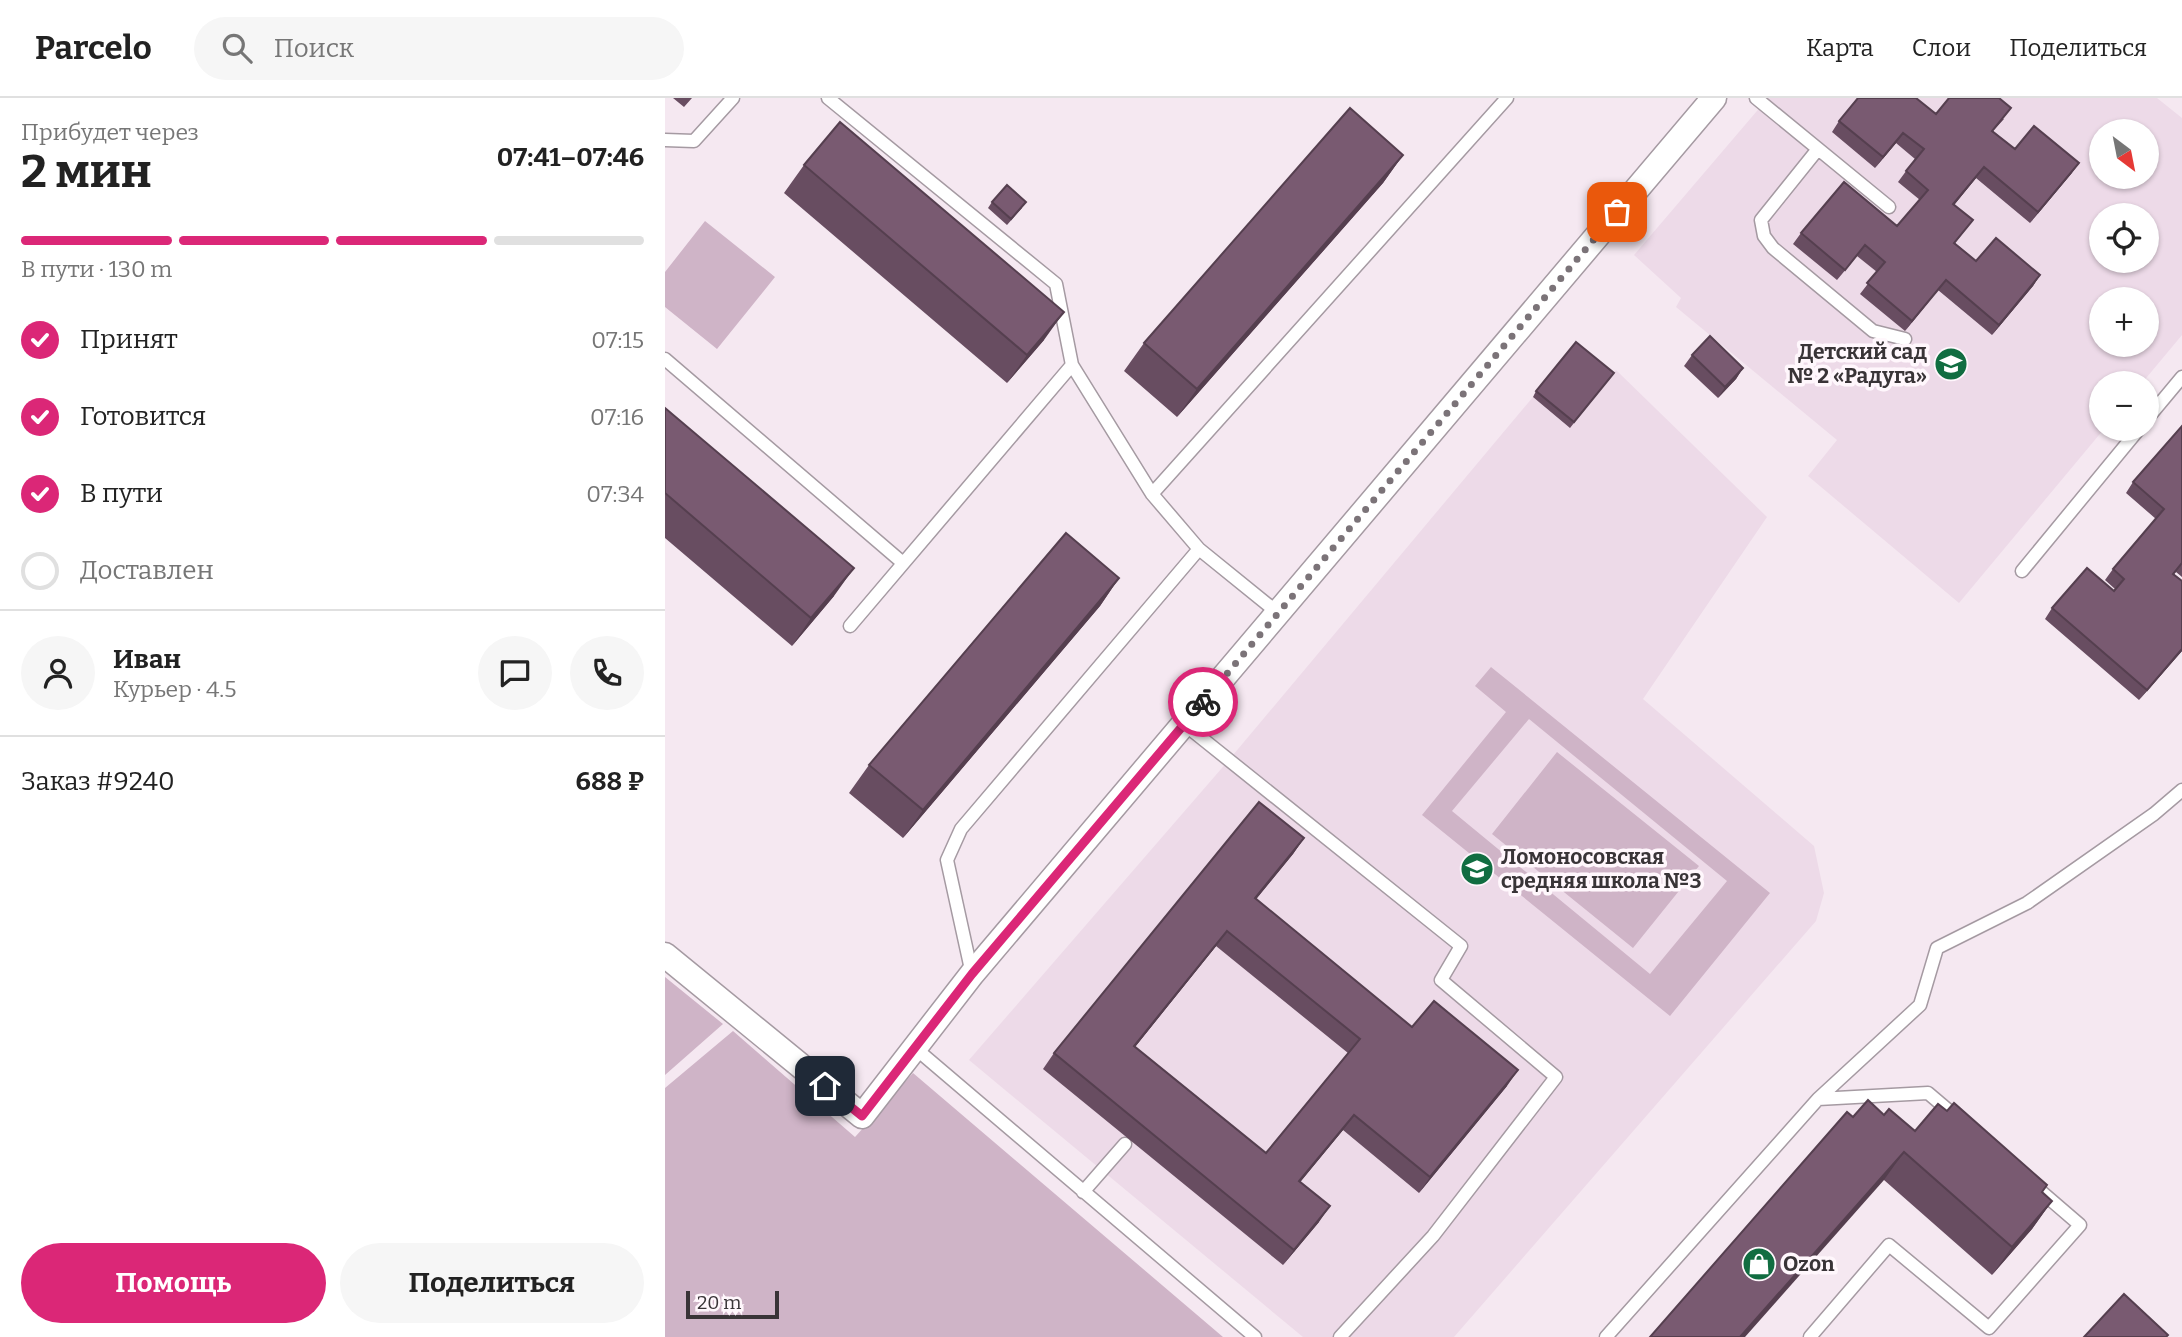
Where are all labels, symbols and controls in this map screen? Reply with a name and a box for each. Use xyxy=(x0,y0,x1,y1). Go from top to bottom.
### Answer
search box xyxy=(194,17,684,80)
text: Parcelo xyxy=(35,28,152,68)
icon: search xyxy=(218,29,256,67)
text: Поиск xyxy=(274,33,354,64)
text: Карта xyxy=(1806,34,1874,62)
text: Слои xyxy=(1912,34,1971,62)
text: Поделиться xyxy=(2009,34,2147,62)
text: Прибудет через xyxy=(21,118,199,146)
north arrow xyxy=(2089,119,2159,189)
map controls xyxy=(2089,119,2159,441)
text: 07:41–07:46 xyxy=(497,142,644,173)
text: 2 мин xyxy=(21,144,152,199)
pin xyxy=(1587,182,1647,242)
icon: bag xyxy=(1598,193,1636,231)
button: locate xyxy=(2089,203,2159,273)
text: В пути · 130 m xyxy=(21,255,172,283)
button: + xyxy=(2089,287,2159,357)
icon: check xyxy=(21,321,59,359)
text: Принят xyxy=(80,324,178,355)
text: 07:15 xyxy=(591,326,644,354)
place label: Детский сад № 2 «Радуга» xyxy=(1787,339,1927,389)
school or university icon: Детский сад № 2 «Радуга» xyxy=(1932,345,1970,383)
button: − xyxy=(2089,371,2159,441)
icon: check xyxy=(21,398,59,436)
text: Готовится xyxy=(80,401,206,432)
text: 07:16 xyxy=(590,403,644,431)
icon: check xyxy=(21,475,59,513)
text: В пути xyxy=(80,478,163,509)
text: 07:34 xyxy=(586,480,644,508)
text: Доставлен xyxy=(80,555,214,586)
button: person xyxy=(21,636,95,710)
button: chat xyxy=(478,636,552,710)
button: phone xyxy=(570,636,644,710)
text: Иван xyxy=(113,644,181,675)
courier xyxy=(1168,667,1238,737)
text: Курьер · 4.5 xyxy=(113,675,236,703)
icon: bike xyxy=(1184,683,1222,721)
text: Заказ #9240 xyxy=(21,766,175,797)
text: 688 ₽ xyxy=(576,766,644,797)
place label: Ломоносовская средняя школа №3 xyxy=(1501,844,1702,894)
school or university icon: Ломоносовская средняя школа №3 xyxy=(1458,850,1496,888)
pin xyxy=(795,1056,855,1116)
icon: home xyxy=(806,1067,844,1105)
button: Помощь xyxy=(21,1243,326,1323)
button: Поделиться xyxy=(340,1243,644,1323)
shop icon: Ozon xyxy=(1740,1245,1778,1283)
place label: Ozon xyxy=(1783,1251,1835,1277)
scale bar xyxy=(686,1288,779,1320)
text: 20 m xyxy=(697,1291,741,1314)

